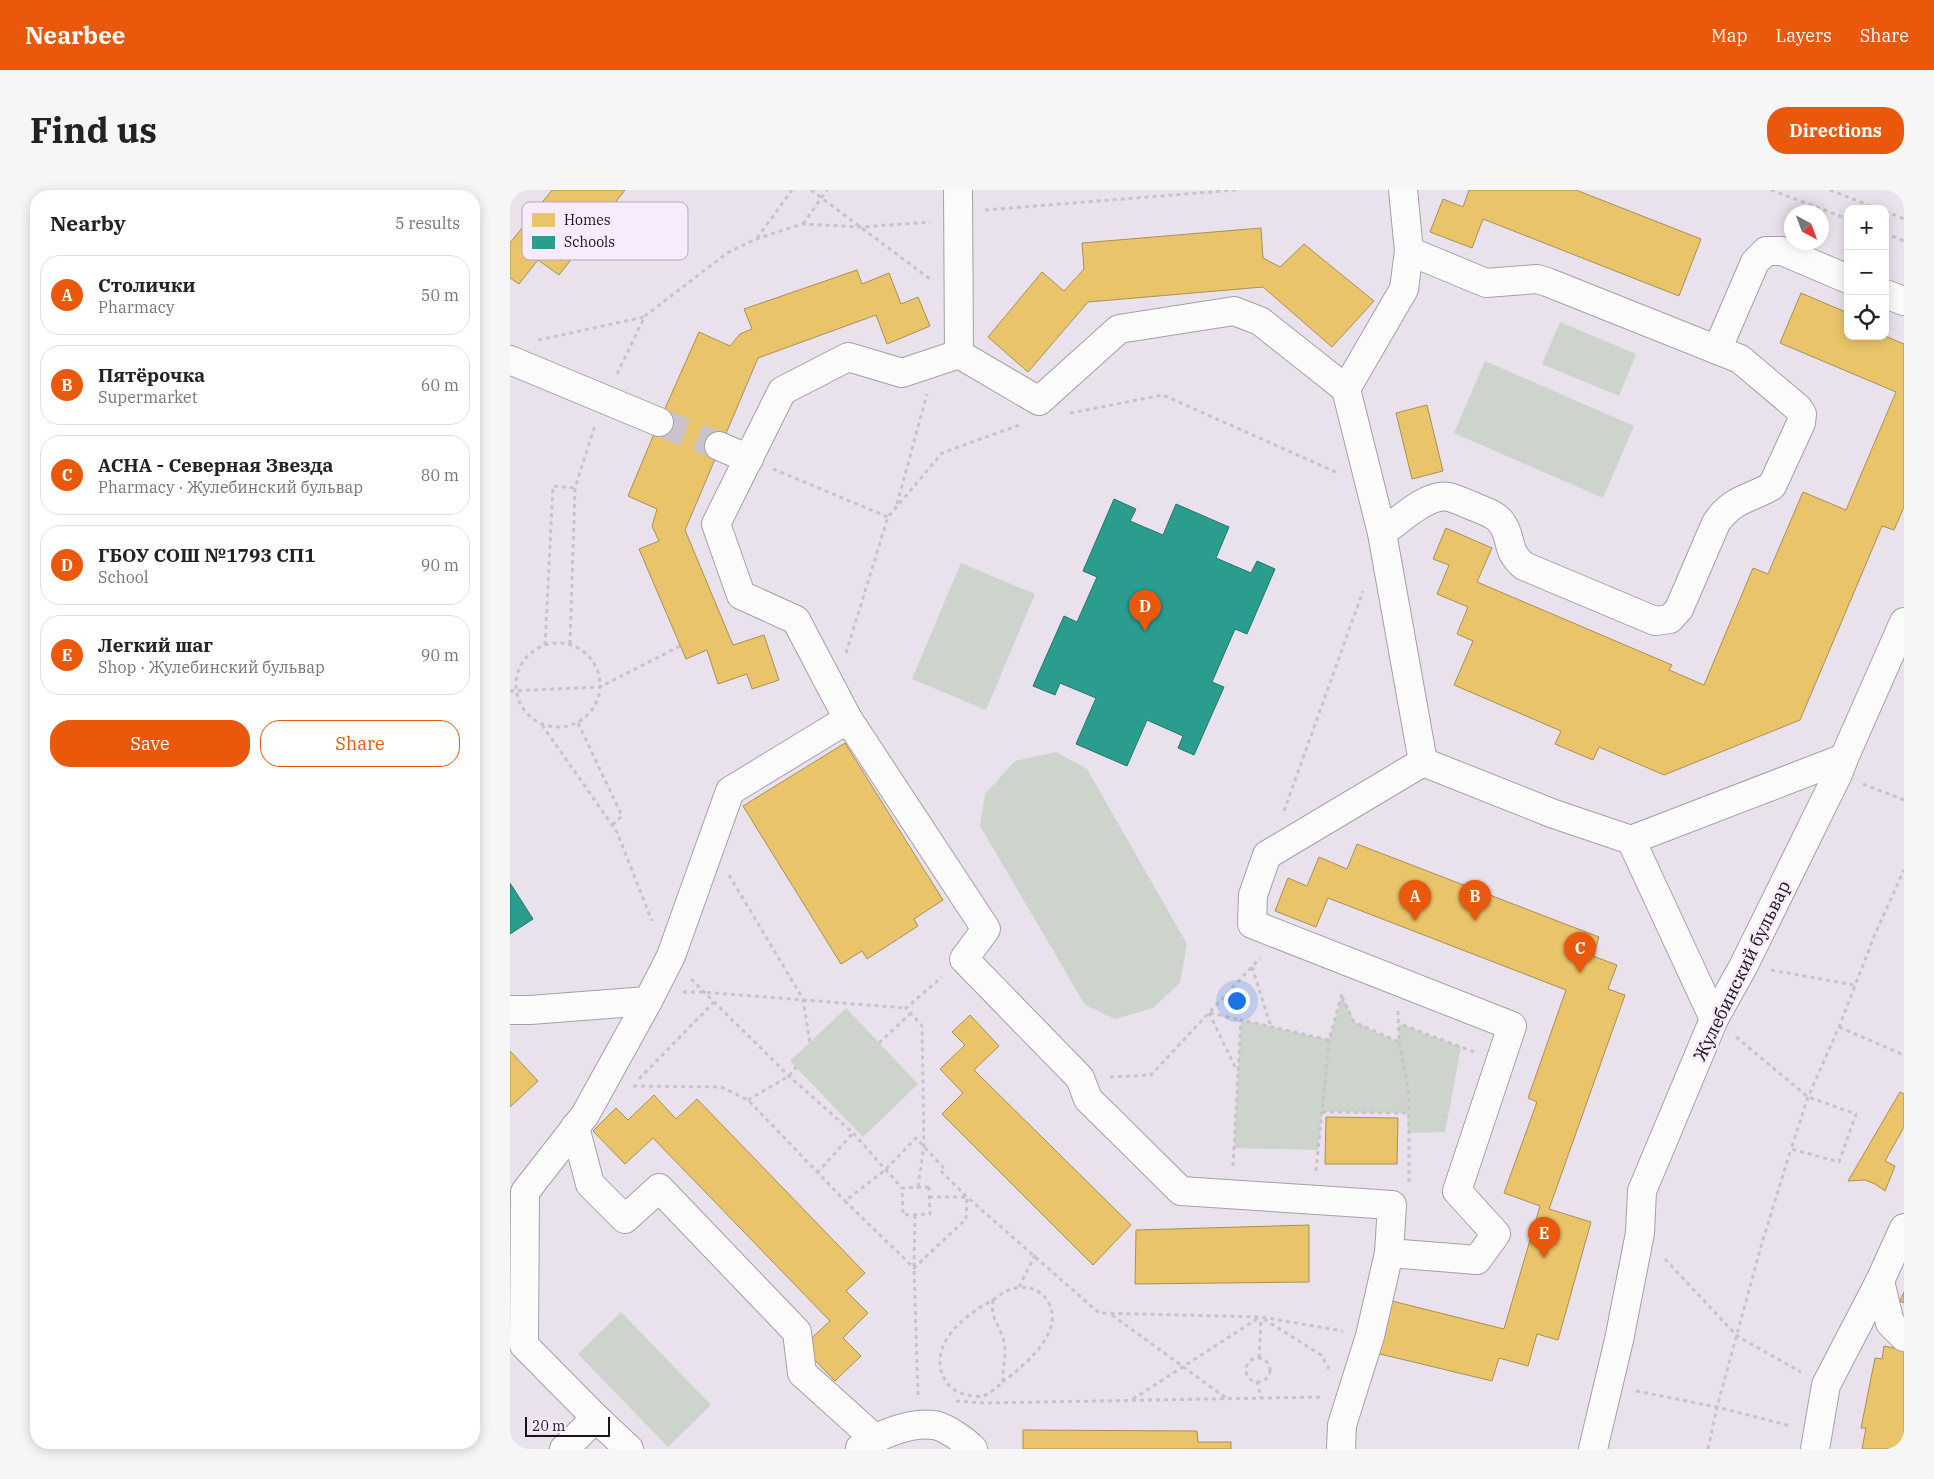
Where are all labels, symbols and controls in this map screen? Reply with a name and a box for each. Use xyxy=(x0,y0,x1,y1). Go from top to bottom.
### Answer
text: Nearbee xyxy=(25,19,125,51)
text: Map xyxy=(1711,24,1748,47)
text: Layers xyxy=(1776,24,1832,47)
text: Share xyxy=(1860,24,1909,47)
text: Find us xyxy=(30,107,157,153)
button: Directions xyxy=(1767,107,1904,154)
legend xyxy=(522,202,688,260)
north arrow xyxy=(1784,205,1829,250)
map controls xyxy=(1844,205,1889,340)
button: + xyxy=(1844,205,1889,250)
text: Nearby xyxy=(50,209,126,237)
text: Homes xyxy=(564,211,611,229)
text: 5 results xyxy=(395,213,460,233)
text: Schools xyxy=(564,233,615,251)
button: − xyxy=(1844,250,1889,295)
text: Столички xyxy=(98,273,195,297)
text: A xyxy=(61,285,73,305)
text: 50 m xyxy=(421,285,459,305)
button: locate xyxy=(1844,295,1889,340)
text: Pharmacy xyxy=(98,297,175,317)
text: Пятёрочка xyxy=(98,363,205,387)
text: B xyxy=(61,375,73,395)
text: 60 m xyxy=(421,375,459,395)
text: Supermarket xyxy=(98,387,197,407)
text: АСНА - Северная Звезда xyxy=(98,453,333,477)
text: C xyxy=(62,465,72,485)
text: 80 m xyxy=(421,465,459,485)
text: Pharmacy · Жулебинский бульвар xyxy=(98,477,363,497)
text: ГБОУ СОШ №1793 СП1 xyxy=(98,543,316,567)
text: D xyxy=(61,555,73,575)
text: 90 m xyxy=(421,555,459,575)
text: School xyxy=(98,567,149,587)
pin: D xyxy=(1129,590,1161,631)
text: Легкий шаг xyxy=(98,633,213,657)
text: E xyxy=(62,645,72,665)
text: 90 m xyxy=(421,645,459,665)
text: Shop · Жулебинский бульвар xyxy=(98,657,325,677)
button: Save xyxy=(50,720,250,767)
button: Share xyxy=(260,720,460,767)
street label: Жулебинский бульвар xyxy=(1688,877,1795,1065)
pin: A xyxy=(1399,880,1431,921)
pin: B xyxy=(1459,880,1491,921)
pin: C xyxy=(1564,932,1596,973)
your location xyxy=(1224,988,1250,1014)
pin: E xyxy=(1528,1217,1560,1258)
scale bar xyxy=(525,1414,610,1437)
text: 20 m xyxy=(532,1417,565,1435)

